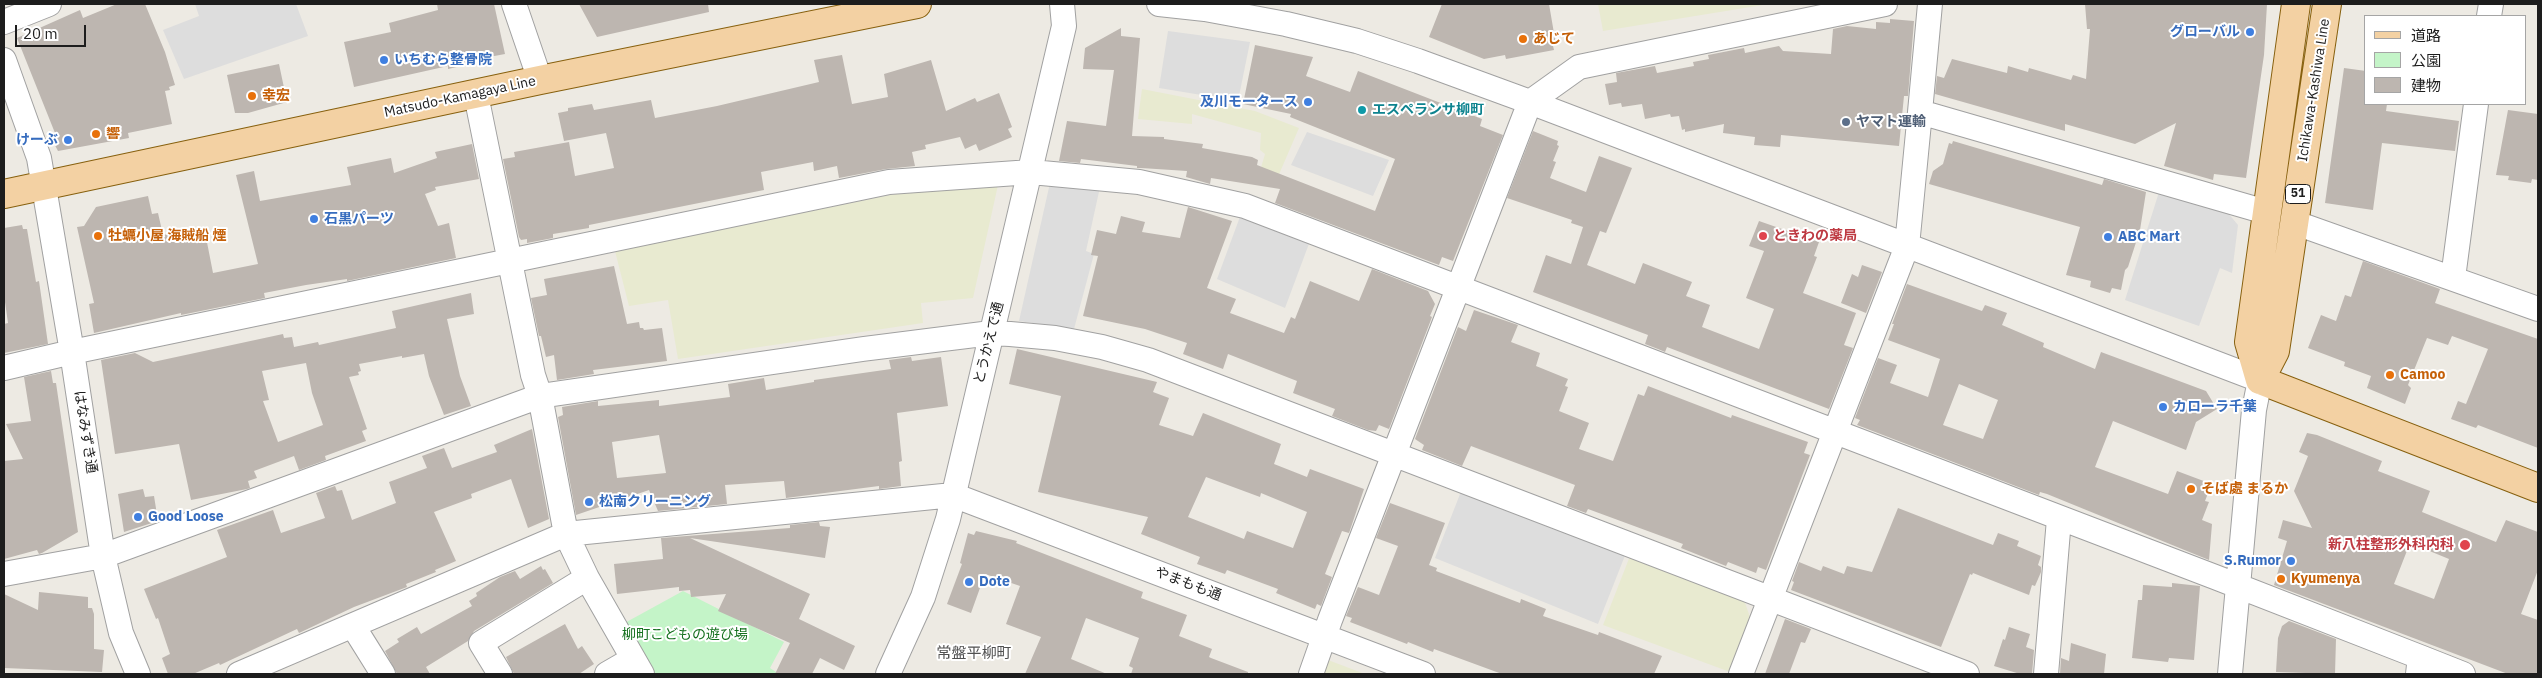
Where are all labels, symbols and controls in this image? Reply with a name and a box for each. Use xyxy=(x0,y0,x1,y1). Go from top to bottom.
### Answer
scale bar xyxy=(18,15,89,47)
legend xyxy=(2364,15,2527,105)
street label: Ichikawa-Kashiwa Line xyxy=(2294,17,2334,163)
text: 20 m xyxy=(23,24,58,43)
place label: グローバル xyxy=(2170,24,2240,40)
marker: グローバル xyxy=(2244,26,2256,38)
text: 道路 xyxy=(2411,26,2441,45)
place label: あじて xyxy=(1533,31,1575,47)
marker: あじて xyxy=(1517,33,1529,45)
text: 公園 xyxy=(2411,51,2441,70)
place label: いちむら整骨院 xyxy=(394,52,492,68)
marker: いちむら整骨院 xyxy=(378,54,390,66)
street label: Matsudo-Kamagaya Line xyxy=(383,73,537,121)
text: 建物 xyxy=(2411,76,2441,95)
place label: 幸宏 xyxy=(262,88,290,104)
marker: 幸宏 xyxy=(246,90,258,102)
place label: 及川モータース xyxy=(1200,94,1298,110)
marker: 及川モータース xyxy=(1302,96,1314,108)
place label: エスペランサ柳町 xyxy=(1372,102,1484,118)
marker: エスペランサ柳町 xyxy=(1356,104,1368,116)
place label: ヤマト運輸 xyxy=(1856,114,1926,130)
marker: ヤマト運輸 xyxy=(1840,116,1852,128)
place label: 響 xyxy=(106,126,120,142)
marker: 響 xyxy=(90,128,102,140)
place label: けーぶ xyxy=(16,132,58,148)
marker: けーぶ xyxy=(62,134,74,146)
road number: 51 xyxy=(2286,184,2310,203)
place label: 石黒パーツ xyxy=(324,211,394,227)
marker: 石黒パーツ xyxy=(308,213,320,225)
place label: 牡蠣小屋 海賊船 煙 xyxy=(108,228,227,244)
place label: ときわの薬局 xyxy=(1773,228,1857,244)
place label: ABC Mart xyxy=(2118,229,2180,245)
marker: 牡蠣小屋 海賊船 煙 xyxy=(92,230,104,242)
marker: ときわの薬局 xyxy=(1757,230,1769,242)
marker: ABC Mart xyxy=(2102,231,2114,243)
street label: とうかえで通 xyxy=(971,300,1007,386)
place label: Camoo xyxy=(2400,367,2445,383)
marker: Camoo xyxy=(2384,369,2396,381)
street label: はなみずき通 xyxy=(70,389,100,475)
place label: カローラ千葉 xyxy=(2173,399,2257,415)
marker: カローラ千葉 xyxy=(2157,401,2169,413)
place label: そば處 まるか xyxy=(2201,481,2288,497)
marker: そば處 まるか xyxy=(2185,483,2197,495)
place label: 松南クリーニング xyxy=(599,494,711,510)
marker: 松南クリーニング xyxy=(583,496,595,508)
place label: Good Loose xyxy=(148,509,224,525)
marker: Good Loose xyxy=(132,511,144,523)
place label: 新八柱整形外科内科 xyxy=(2328,537,2454,553)
marker: 新八柱整形外科内科 xyxy=(2458,538,2472,552)
place label: S.Rumor xyxy=(2224,553,2281,569)
marker: S.Rumor xyxy=(2285,555,2297,567)
street label: やまもも通 xyxy=(1152,564,1224,604)
place label: Kyumenya xyxy=(2291,571,2360,587)
marker: Kyumenya xyxy=(2275,573,2287,585)
place label: Dote xyxy=(979,574,1010,590)
marker: Dote xyxy=(963,576,975,588)
park label: 柳町こどもの遊び場 xyxy=(622,627,748,643)
district label: 常盤平柳町 xyxy=(937,645,1011,663)

